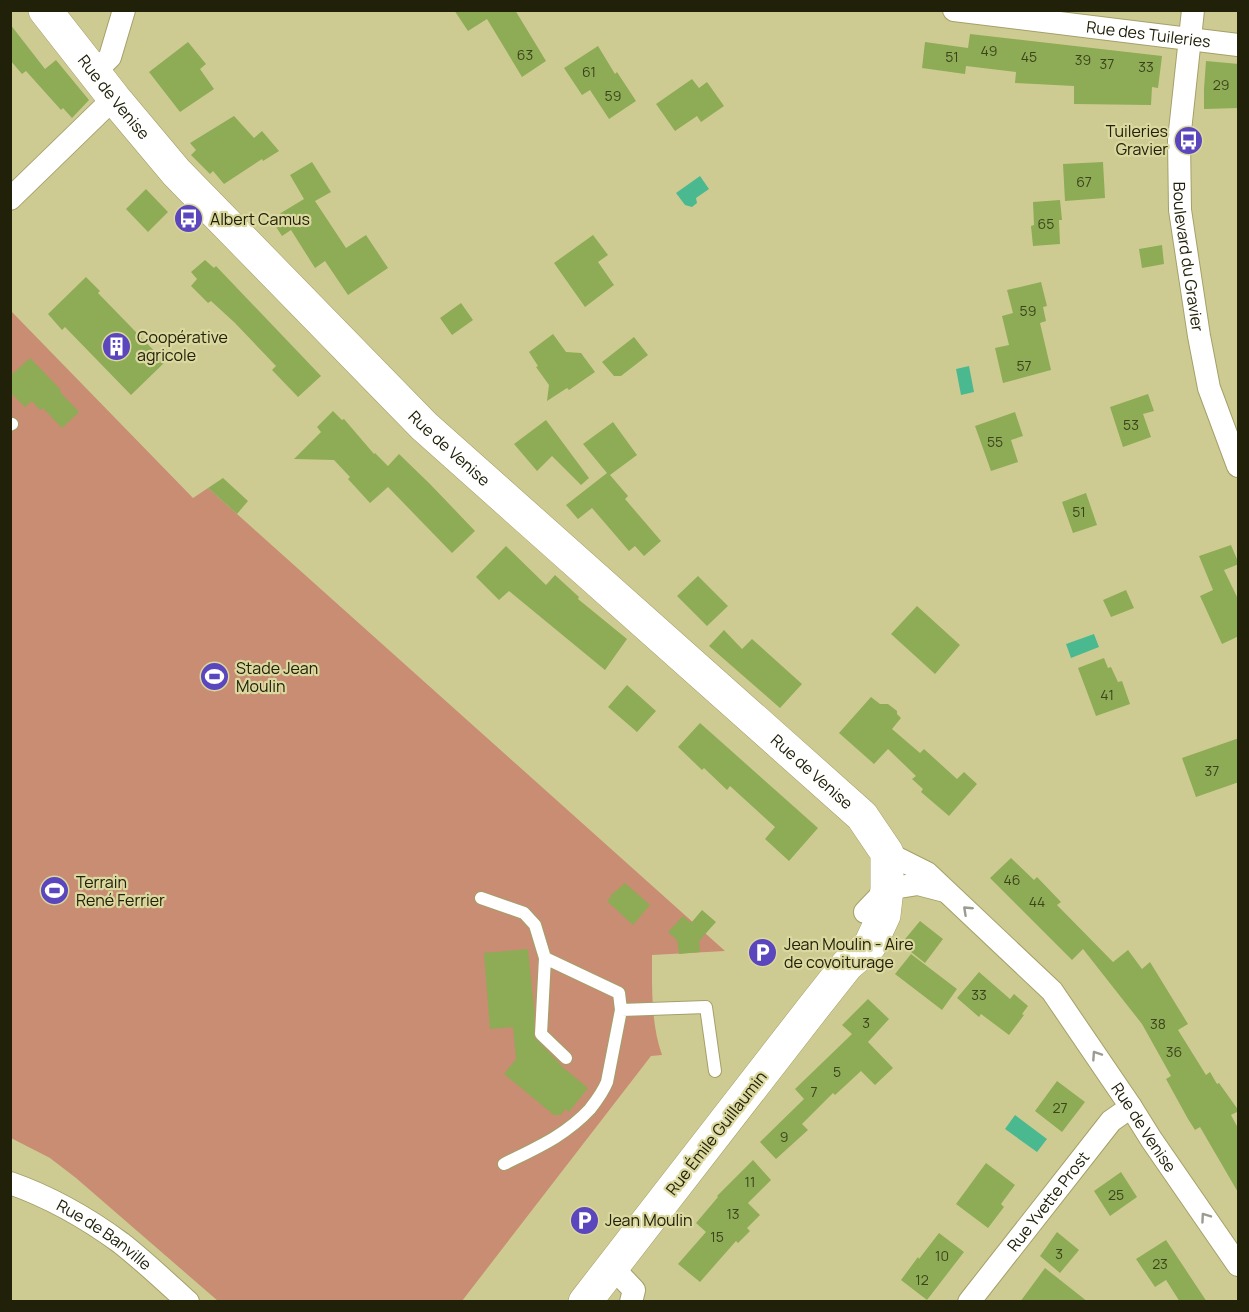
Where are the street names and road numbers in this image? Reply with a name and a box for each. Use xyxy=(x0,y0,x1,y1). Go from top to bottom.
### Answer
street label: Rue des Tuileries xyxy=(1085,15,1212,53)
street label: Rue de Venise xyxy=(73,50,155,144)
street label: Boulevard du Gravier xyxy=(1169,182,1209,333)
street label: Rue de Venise xyxy=(404,406,495,491)
street label: Rue de Venise xyxy=(766,729,858,814)
street label: Rue Émile Guillaumin xyxy=(661,1066,771,1200)
street label: Rue de Venise xyxy=(1106,1078,1182,1176)
street label: Rue Yvette Prost xyxy=(1002,1147,1094,1256)
street label: Rue de Banville xyxy=(53,1194,157,1275)

